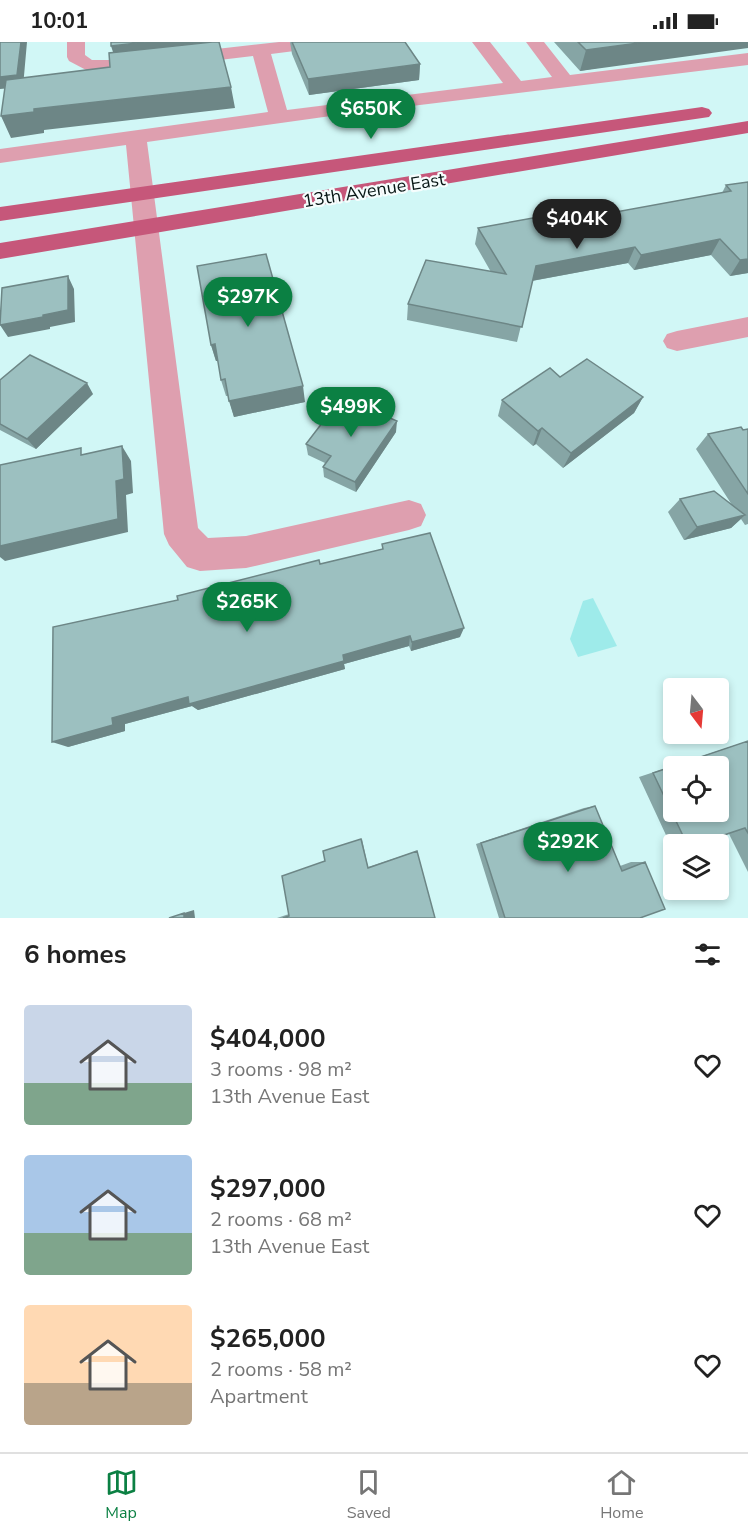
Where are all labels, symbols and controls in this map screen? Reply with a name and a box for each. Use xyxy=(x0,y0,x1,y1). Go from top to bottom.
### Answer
text: 10:01 xyxy=(30,6,88,36)
pin: $650K xyxy=(329,89,413,140)
text: $650K xyxy=(340,95,402,122)
street label: 13th Avenue East xyxy=(301,167,447,213)
pin: $404K xyxy=(535,199,619,250)
text: $404K xyxy=(546,205,608,232)
pin: $297K xyxy=(206,277,290,328)
text: $297K xyxy=(217,283,279,310)
pin: $499K xyxy=(309,387,393,438)
text: $499K xyxy=(320,393,382,420)
pin: $265K xyxy=(205,582,289,633)
text: $265K xyxy=(216,588,278,615)
north arrow xyxy=(663,678,729,744)
map controls xyxy=(663,678,729,900)
button: locate xyxy=(663,756,729,822)
pin: $292K xyxy=(526,822,610,873)
text: $292K xyxy=(537,828,599,855)
button: layers xyxy=(663,834,729,900)
text: 6 homes xyxy=(24,937,126,972)
icon: filters xyxy=(691,938,724,971)
text: $404,000 xyxy=(210,1021,326,1056)
icon: home xyxy=(72,1029,144,1101)
icon: heart xyxy=(691,1049,724,1082)
text: 3 rooms · 98 m² xyxy=(210,1056,352,1083)
text: 13th Avenue East xyxy=(210,1083,369,1110)
text: $297,000 xyxy=(210,1171,326,1206)
icon: home xyxy=(72,1179,144,1251)
icon: heart xyxy=(691,1199,724,1232)
text: 2 rooms · 68 m² xyxy=(210,1206,352,1233)
text: 13th Avenue East xyxy=(210,1233,369,1260)
text: $265,000 xyxy=(210,1321,326,1356)
icon: home xyxy=(72,1329,144,1401)
icon: heart xyxy=(691,1349,724,1382)
text: 2 rooms · 58 m² xyxy=(210,1356,352,1383)
text: Apartment xyxy=(210,1383,308,1410)
tab: Map xyxy=(105,1466,138,1524)
tab: Saved xyxy=(347,1466,391,1524)
tab: Home xyxy=(600,1466,643,1524)

